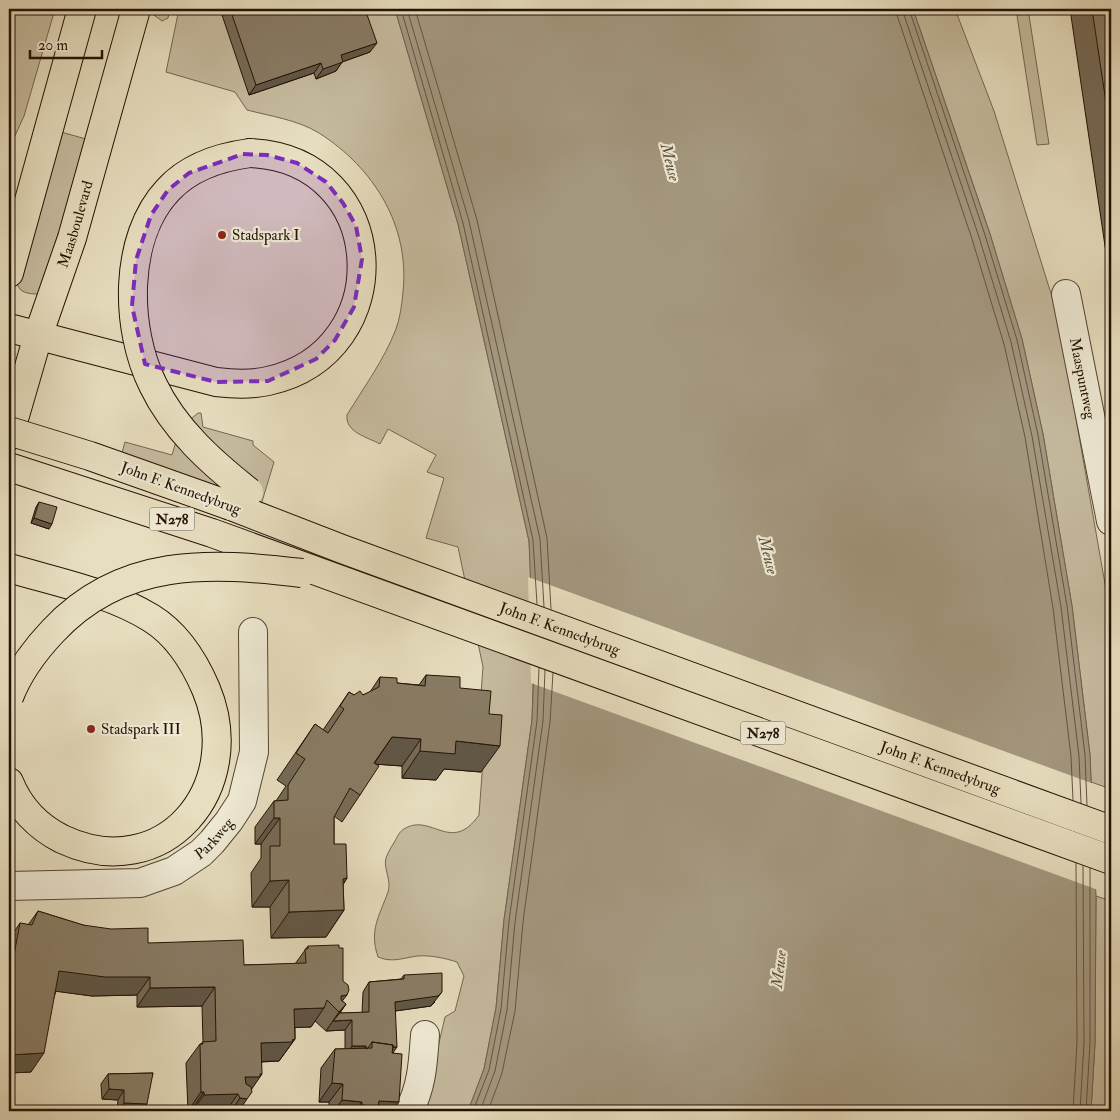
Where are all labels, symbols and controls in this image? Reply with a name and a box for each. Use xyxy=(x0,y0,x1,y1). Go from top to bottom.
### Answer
scale bar xyxy=(30,28,102,60)
text: 20 m xyxy=(38,36,68,55)
water label: Meuse xyxy=(656,140,684,184)
street label: Maasboulevard xyxy=(53,178,98,270)
place label: Stadspark I xyxy=(232,226,300,246)
marker: Stadspark I xyxy=(216,229,228,241)
street label: Maaspuntweg xyxy=(1065,336,1100,421)
street label: John F. Kennedybrug xyxy=(117,458,244,520)
road number: N278 xyxy=(150,508,194,530)
water label: Meuse xyxy=(754,533,782,577)
street label: John F. Kennedybrug xyxy=(496,598,623,660)
place label: Stadspark III xyxy=(101,720,181,740)
road number: N278 xyxy=(740,721,786,744)
marker: Stadspark III xyxy=(85,723,97,735)
street label: John F. Kennedybrug xyxy=(876,737,1003,799)
street label: Parkweg xyxy=(191,813,238,864)
water label: Meuse xyxy=(767,948,791,990)

